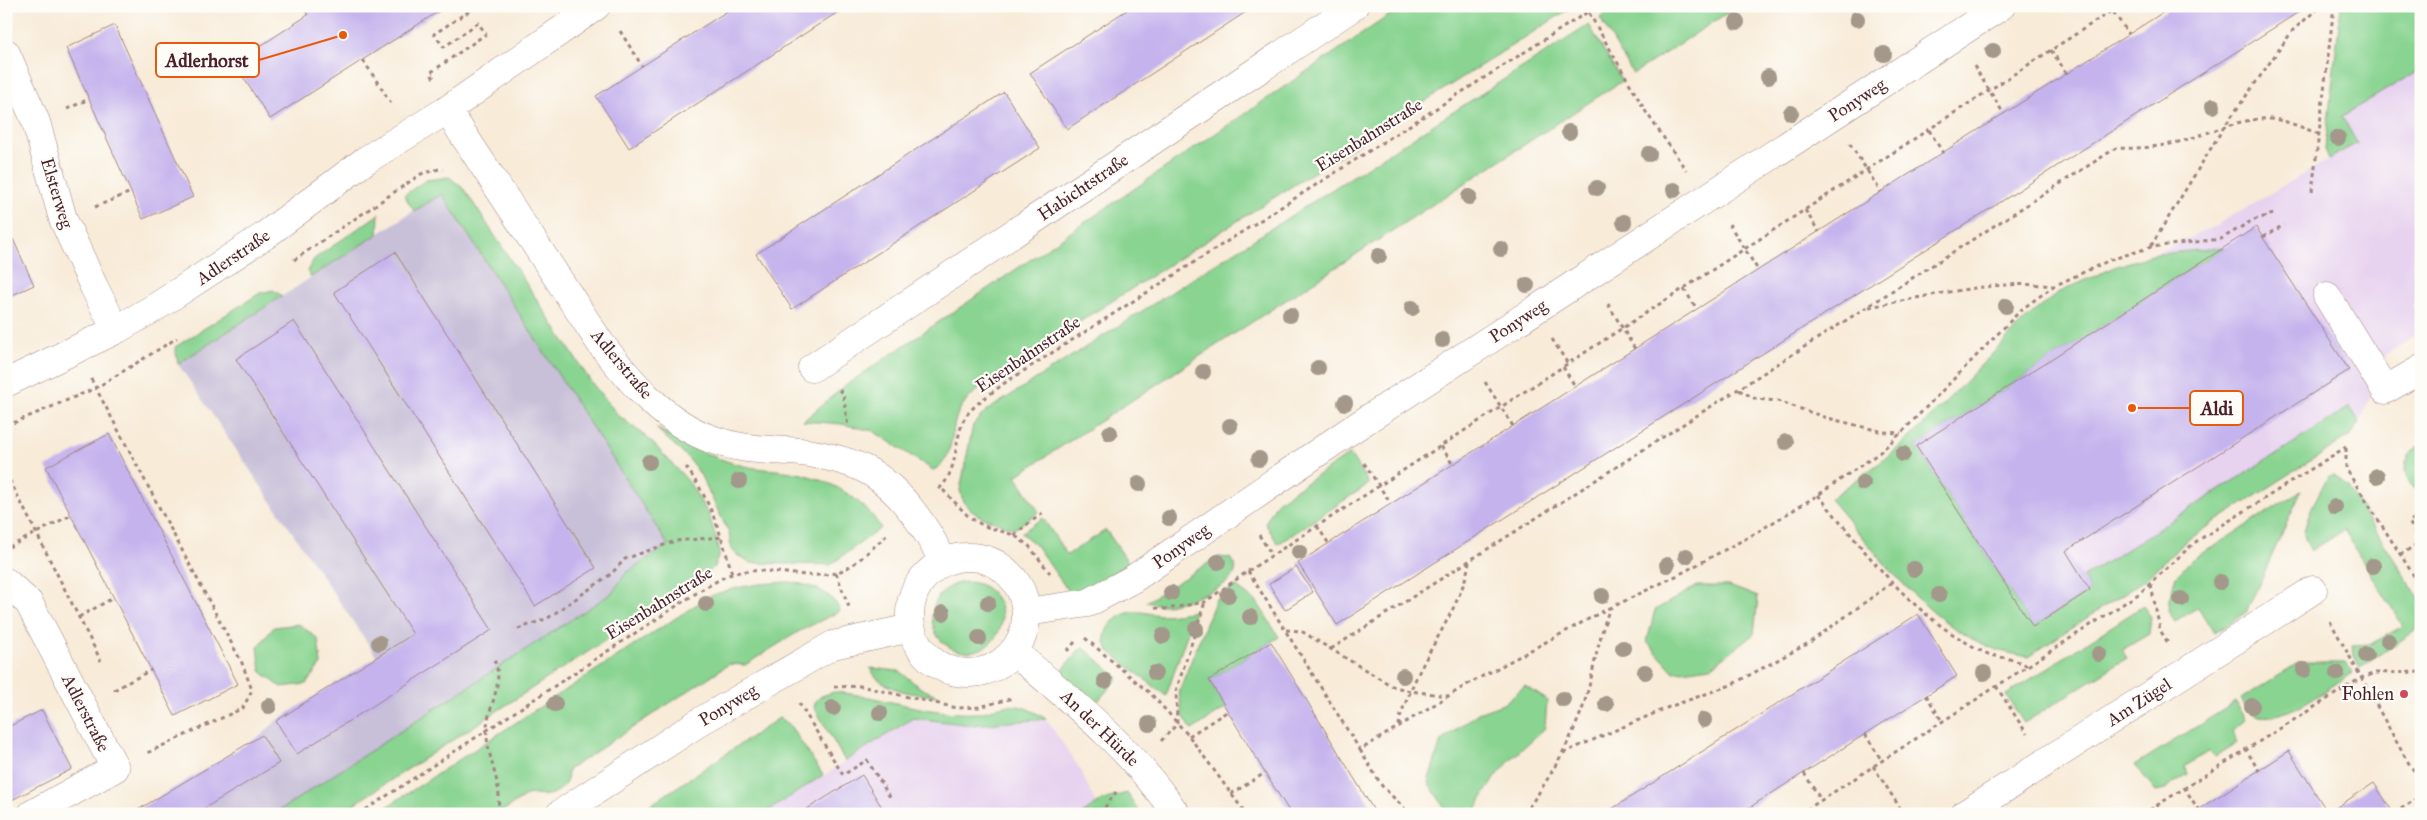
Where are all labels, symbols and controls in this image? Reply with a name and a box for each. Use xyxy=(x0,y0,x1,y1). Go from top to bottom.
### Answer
callout: Adlerhorst xyxy=(156,43,259,77)
text: Adlerhorst xyxy=(163,49,249,72)
street label: Ponyweg xyxy=(1824,73,1891,128)
street label: Eisenbahnstraße xyxy=(1312,93,1426,177)
street label: Habichtstraße xyxy=(1033,149,1133,225)
street label: Elsterweg xyxy=(35,155,78,232)
street label: Adlerstraße xyxy=(191,224,274,290)
street label: Ponyweg xyxy=(1485,294,1552,349)
street label: Eisenbahnstraße xyxy=(971,311,1085,397)
street label: Adlerstraße xyxy=(586,324,658,403)
callout: Aldi xyxy=(2190,391,2243,425)
text: Aldi xyxy=(2199,397,2234,420)
street label: Ponyweg xyxy=(1148,518,1215,574)
street label: Eisenbahnstraße xyxy=(602,561,716,645)
street label: Adlerstraße xyxy=(57,670,115,756)
street label: Am Zügel xyxy=(2102,673,2176,732)
street label: Ponyweg xyxy=(695,679,762,732)
place label: Fohlen xyxy=(2341,683,2394,705)
street label: An der Hürde xyxy=(1055,684,1144,771)
marker: Fohlen xyxy=(2398,688,2410,700)

